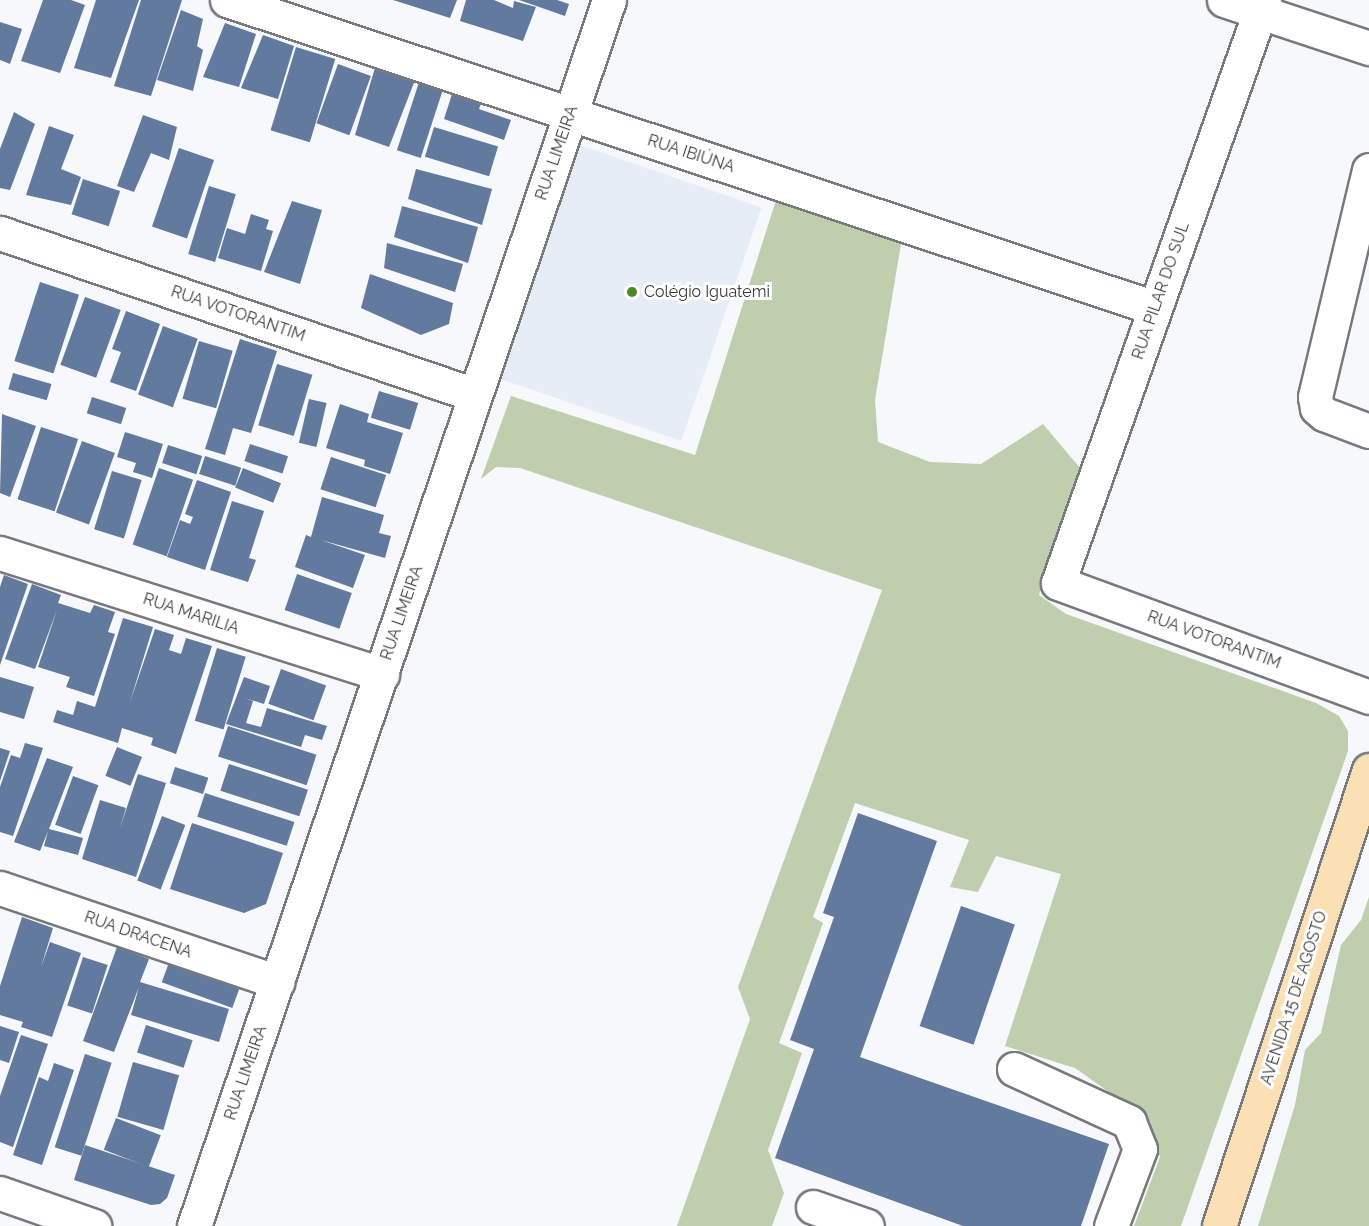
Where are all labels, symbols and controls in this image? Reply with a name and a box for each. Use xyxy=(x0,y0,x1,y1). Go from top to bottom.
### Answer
street label: RUA LIMEIRA xyxy=(532,103,582,203)
street label: RUA IBIÚNA xyxy=(645,131,737,177)
street label: RUA PILAR DO SUL xyxy=(1128,220,1194,362)
street label: RUA VOTORANTIM xyxy=(168,282,308,346)
place label: Colégio Iguatemi xyxy=(644,282,770,302)
marker: Colégio Iguatemi xyxy=(625,285,639,299)
street label: RUA LIMEIRA xyxy=(377,563,427,663)
street label: RUA MARILIA xyxy=(140,589,242,639)
street label: RUA VOTORANTIM xyxy=(1144,607,1284,673)
street label: RUA DRACENA xyxy=(81,908,195,962)
street label: AVENIDA 15 DE AGOSTO xyxy=(1257,908,1331,1088)
street label: RUA LIMEIRA xyxy=(221,1023,271,1123)

